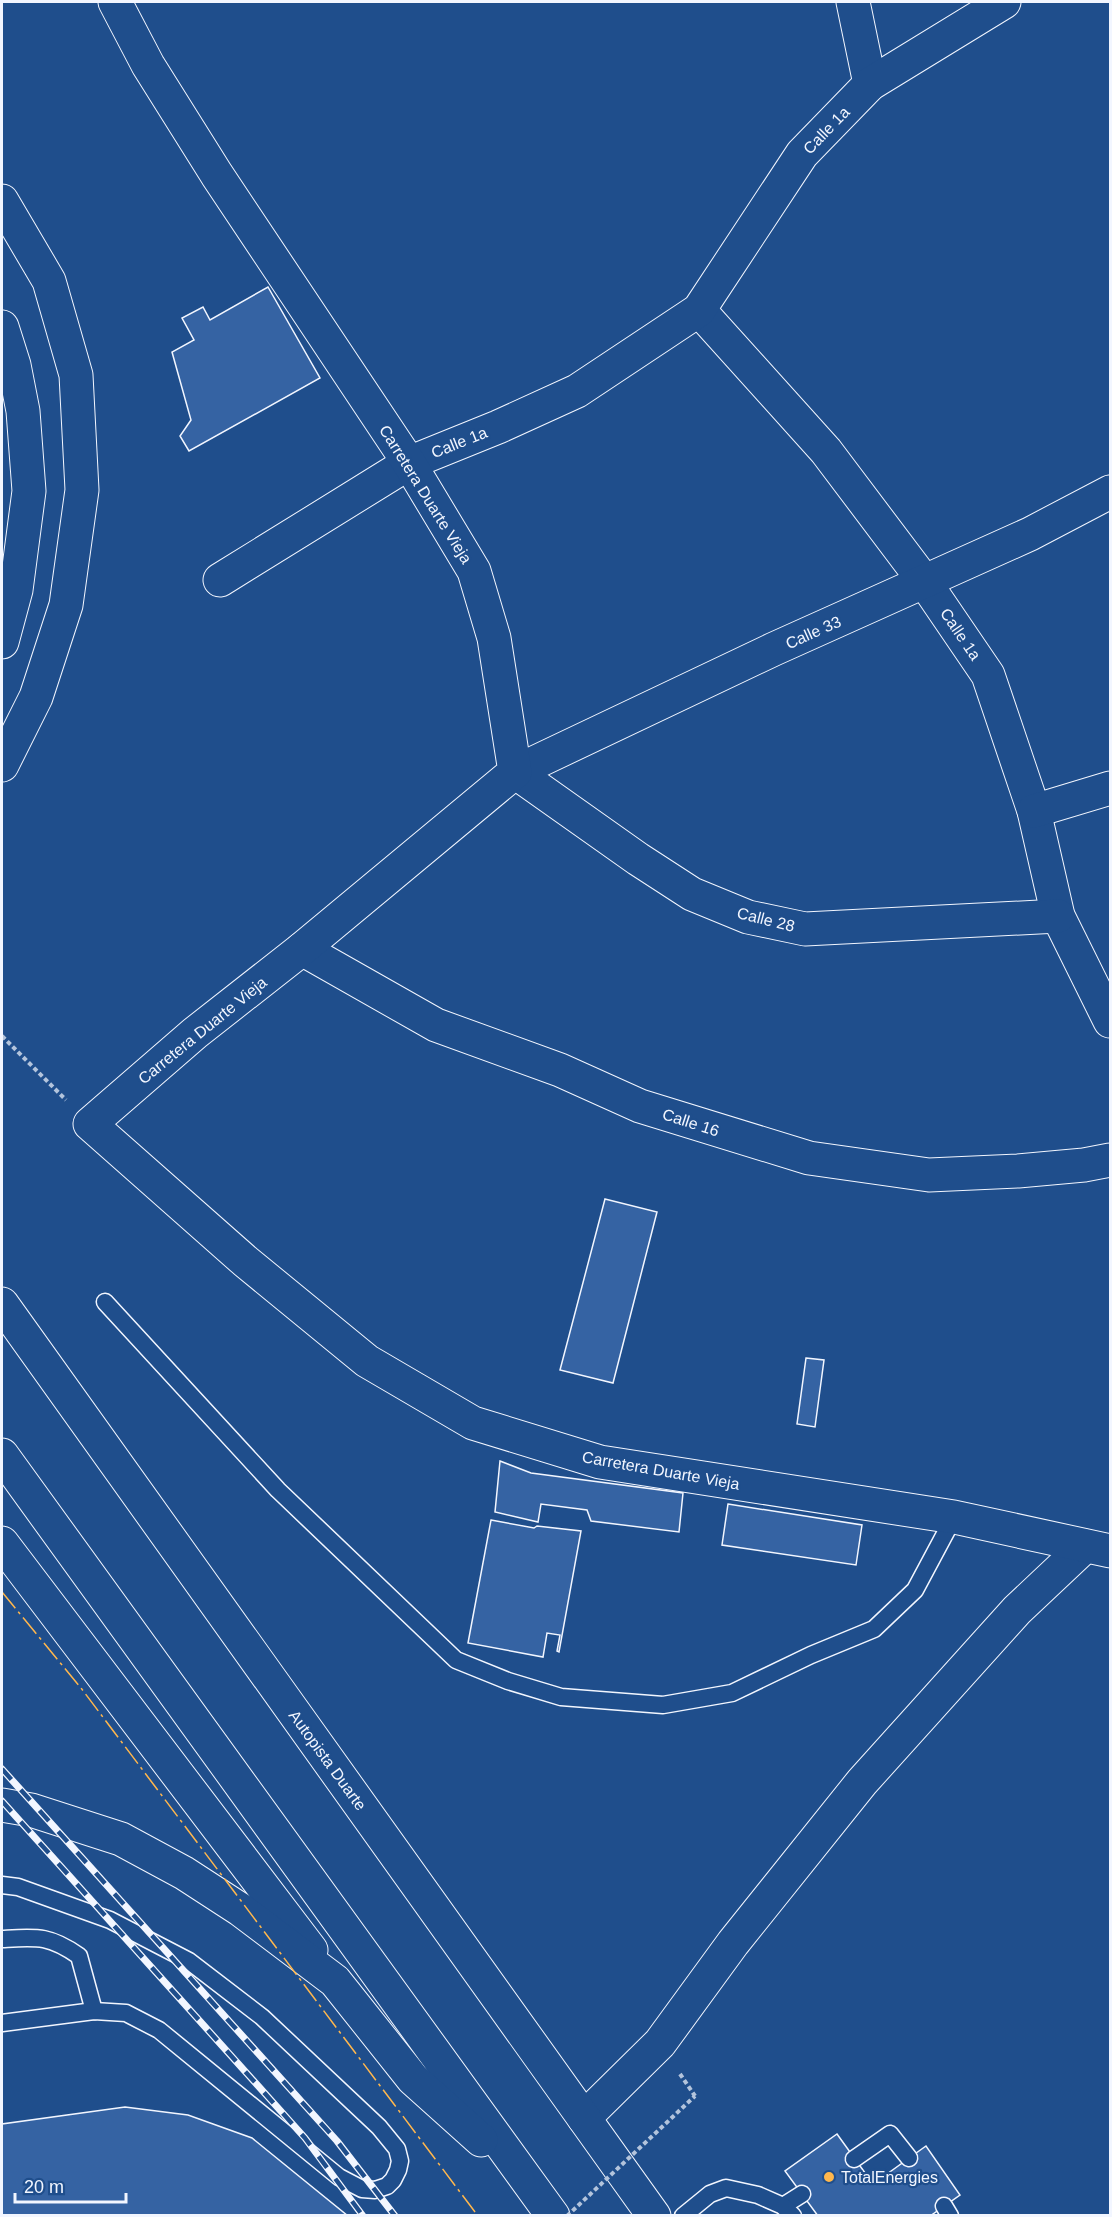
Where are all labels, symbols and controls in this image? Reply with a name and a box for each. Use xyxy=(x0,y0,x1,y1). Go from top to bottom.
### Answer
street label: Calle 1a xyxy=(800,103,853,157)
street label: Carretera Duarte Vieja xyxy=(376,422,475,567)
street label: Calle 1a xyxy=(429,424,490,461)
street label: Calle 1a xyxy=(937,605,984,663)
street label: Calle 33 xyxy=(783,613,844,652)
street label: Calle 28 xyxy=(735,904,797,935)
street label: Carretera Duarte Vieja xyxy=(135,973,270,1087)
street label: Calle 16 xyxy=(660,1105,721,1140)
street label: Carretera Duarte Vieja xyxy=(581,1448,741,1493)
street label: Autopista Duarte xyxy=(286,1707,370,1814)
scale bar xyxy=(15,2166,126,2204)
place label: TotalEnergies xyxy=(841,2169,938,2186)
marker: TotalEnergies xyxy=(822,2170,836,2184)
text: 20 m xyxy=(24,2177,64,2197)

